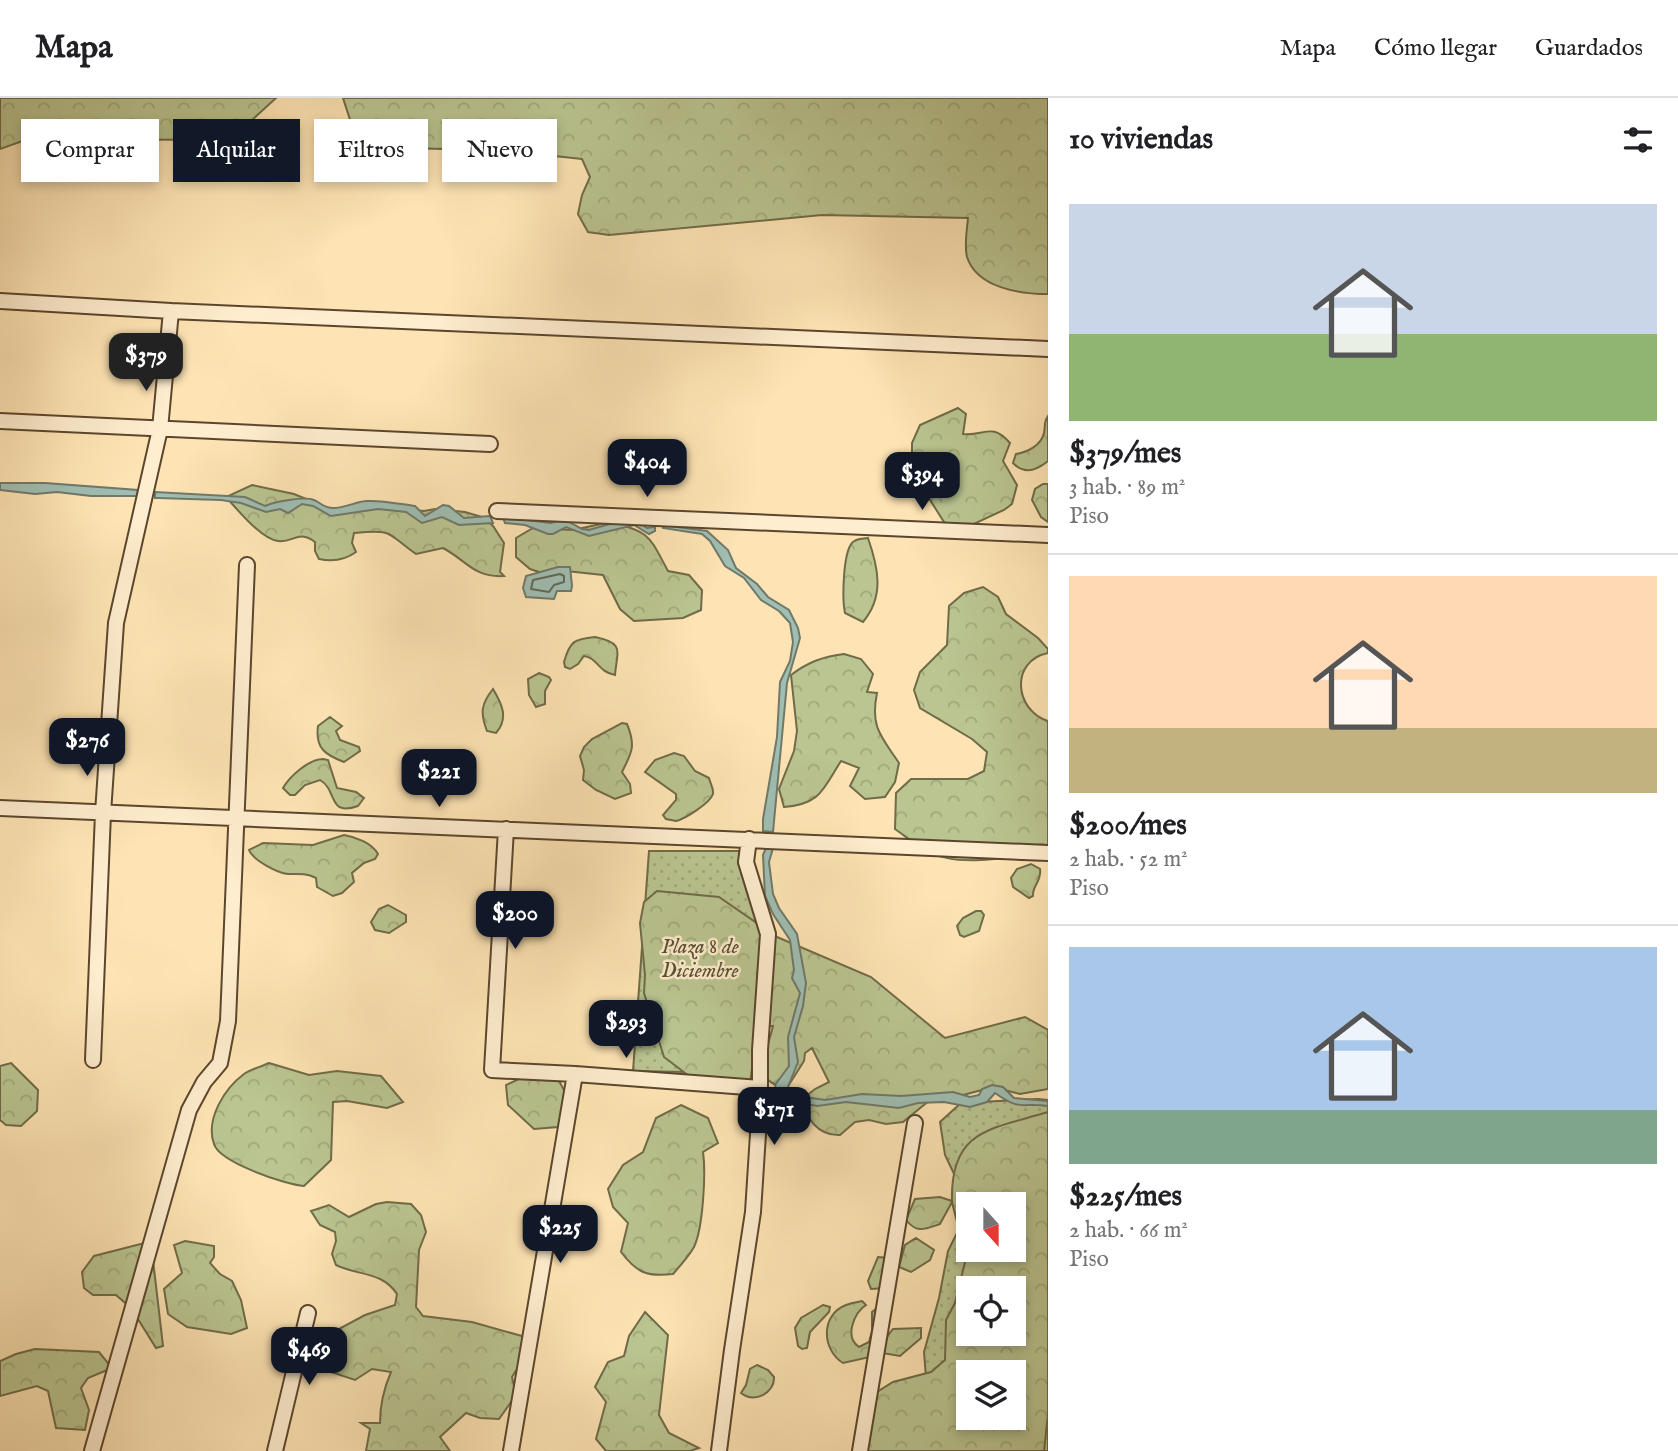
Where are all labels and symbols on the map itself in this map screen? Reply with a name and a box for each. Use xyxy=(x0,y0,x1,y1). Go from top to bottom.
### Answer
pin: $379 xyxy=(105,334,187,393)
pin: $404 xyxy=(606,440,688,499)
pin: $394 xyxy=(881,452,963,512)
pin: $276 xyxy=(46,718,128,778)
pin: $221 xyxy=(398,750,480,809)
pin: $200 xyxy=(474,892,556,951)
park label: Plaza 8 de Diciembre xyxy=(661,934,739,985)
pin: $293 xyxy=(585,1000,667,1060)
pin: $171 xyxy=(733,1088,815,1147)
north arrow xyxy=(956,1192,1026,1262)
pin: $225 xyxy=(519,1206,601,1265)
pin: $469 xyxy=(268,1328,350,1387)

